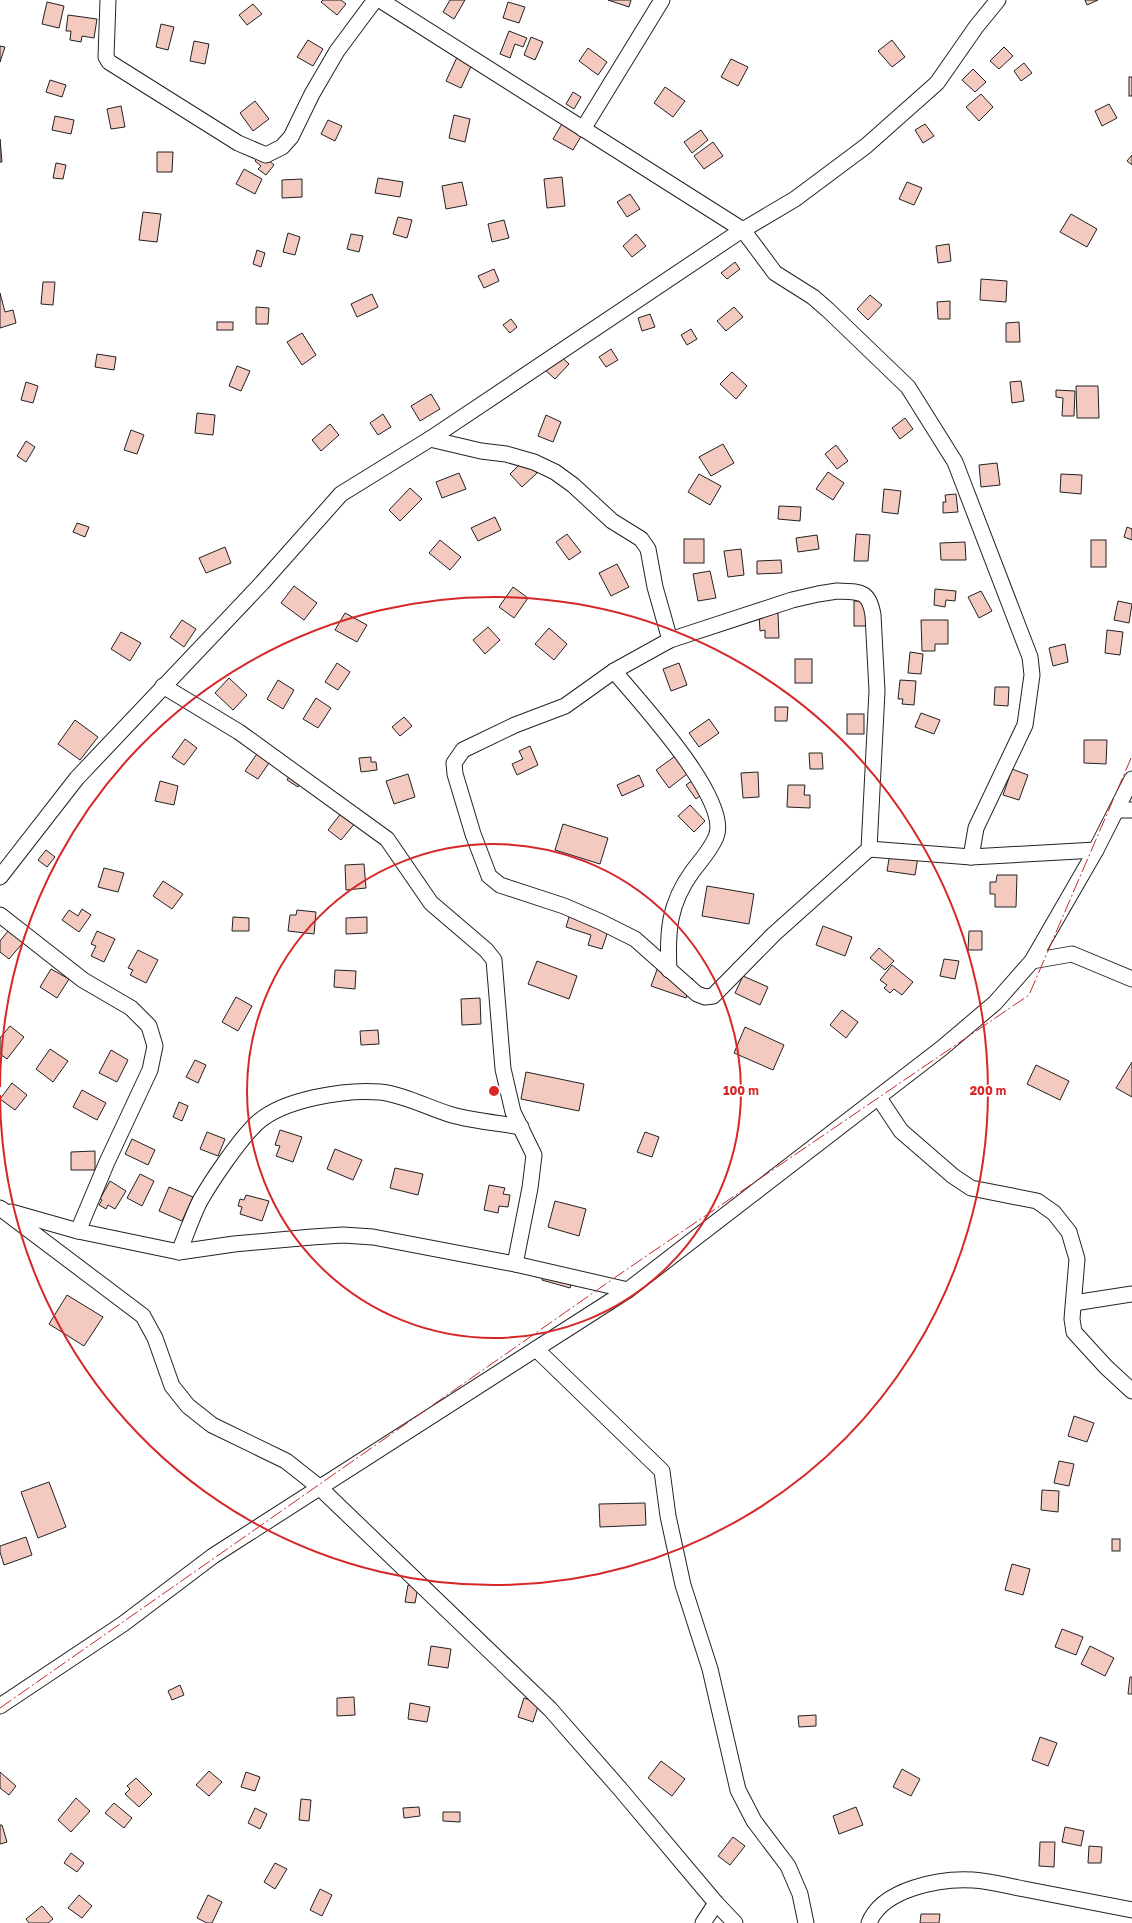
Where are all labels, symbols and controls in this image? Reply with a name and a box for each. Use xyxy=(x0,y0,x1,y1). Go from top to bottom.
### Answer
text: 100 m xyxy=(723,1083,759,1098)
text: 200 m xyxy=(970,1083,1006,1098)
centre of rings xyxy=(487,1084,501,1098)

